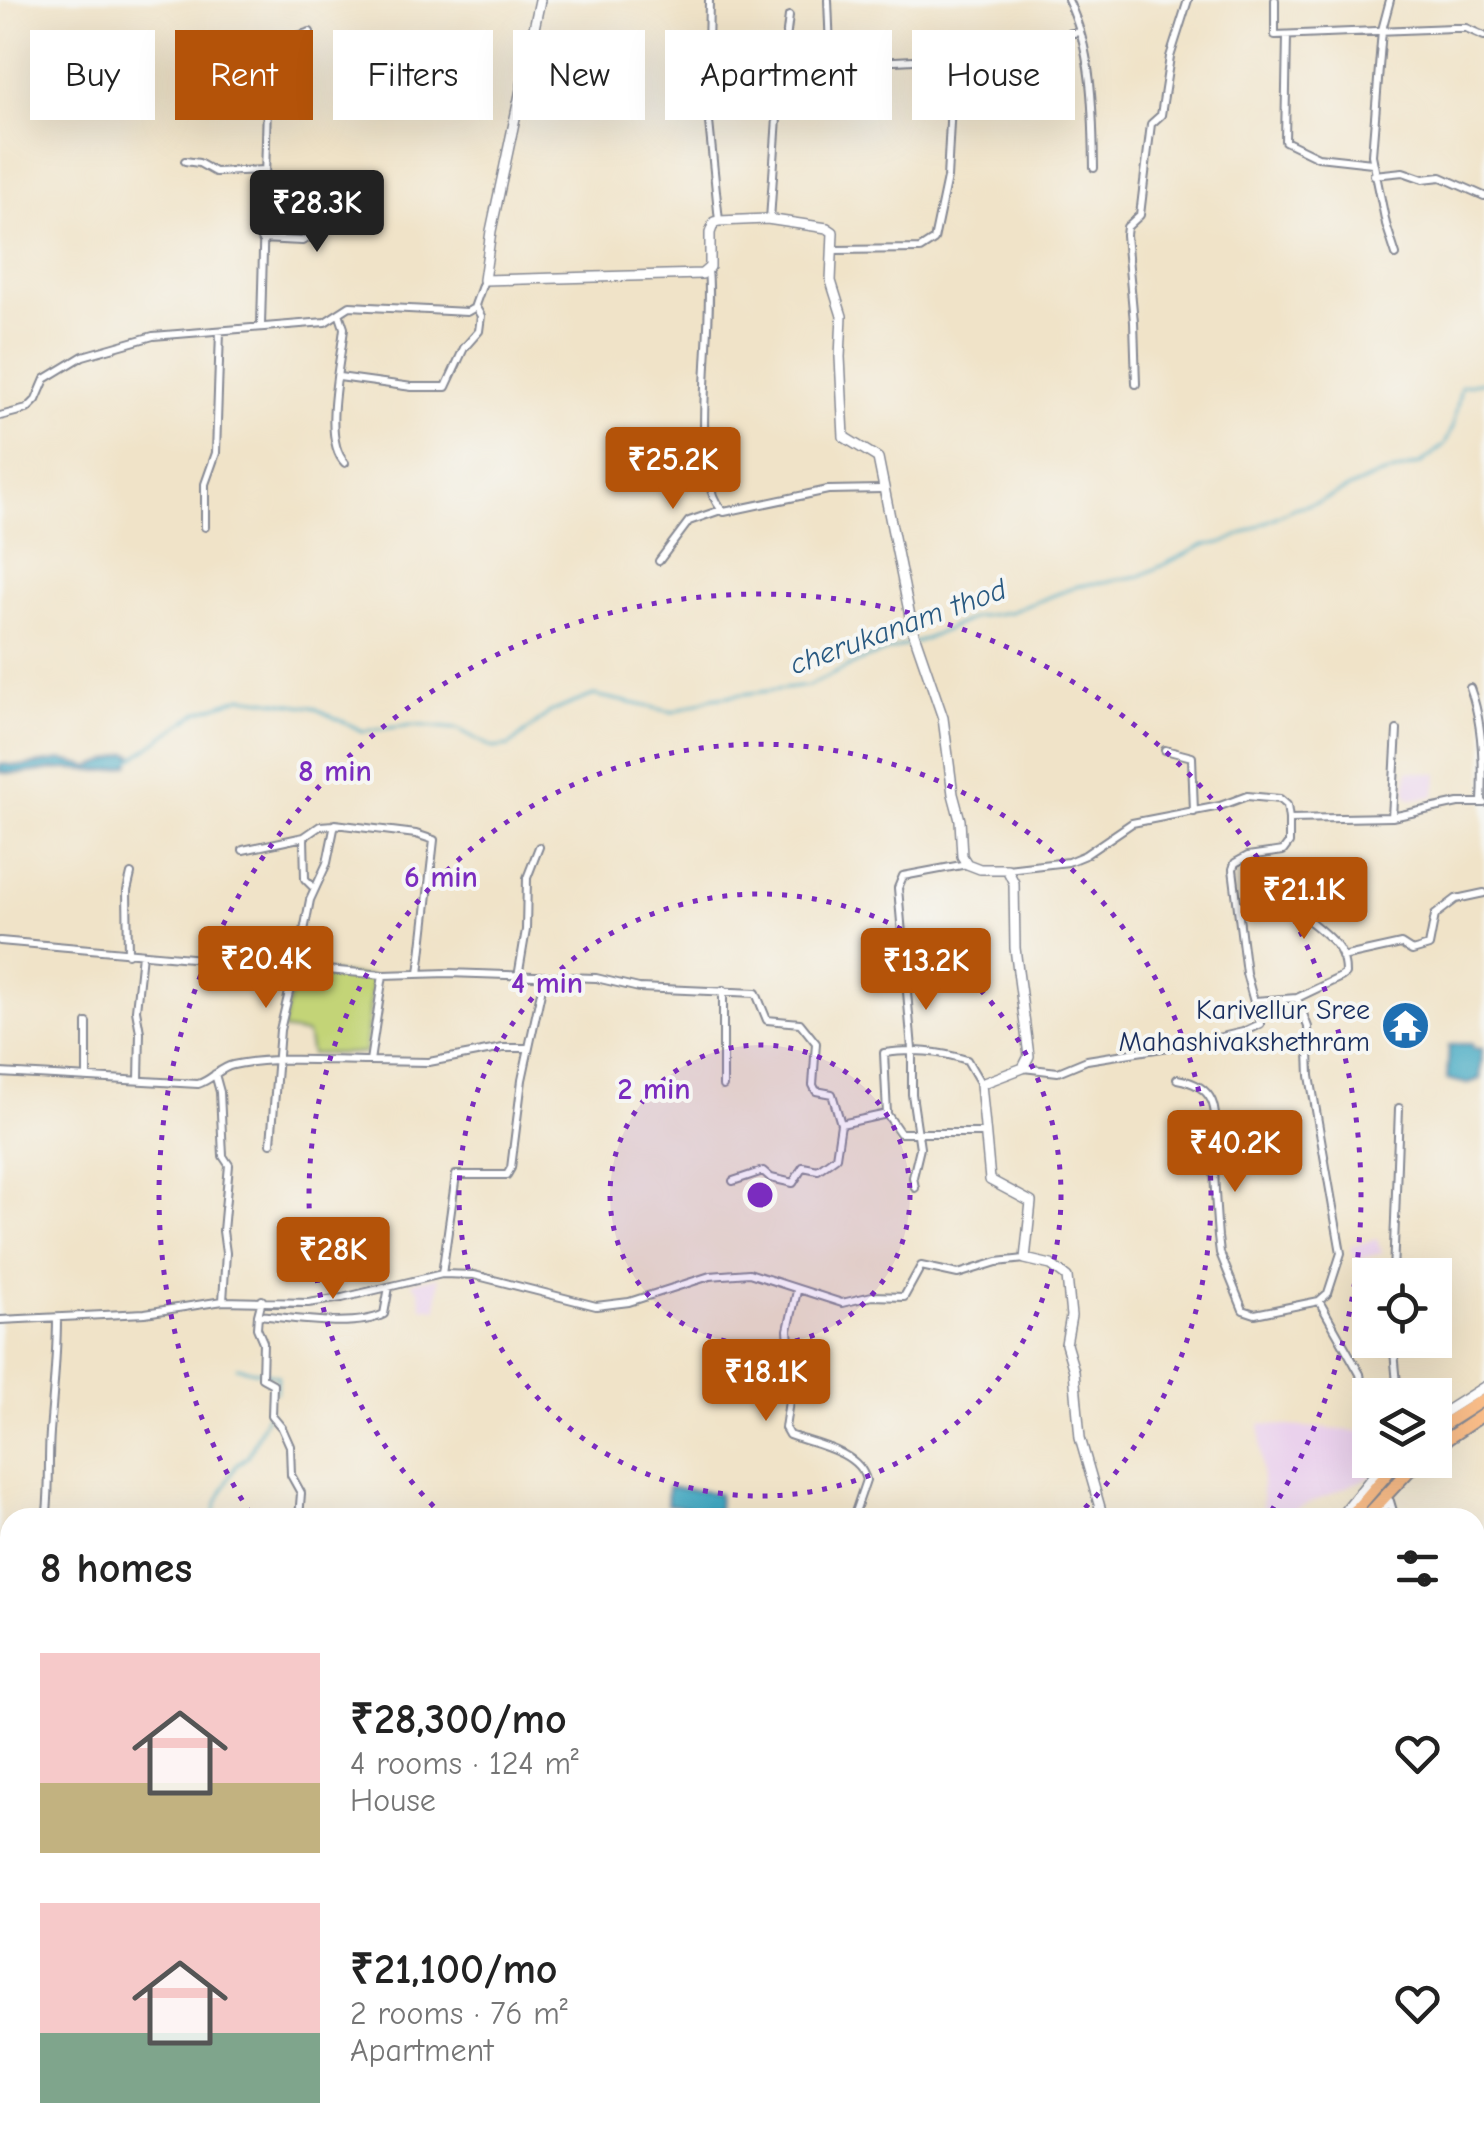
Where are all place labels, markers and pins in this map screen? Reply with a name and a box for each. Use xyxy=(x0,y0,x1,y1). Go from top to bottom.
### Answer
pin: ₹28.3K xyxy=(236,170,398,255)
pin: ₹25.2K xyxy=(592,427,754,512)
pin: ₹21.1K xyxy=(1223,857,1385,942)
pin: ₹20.4K xyxy=(185,926,347,1011)
pin: ₹13.2K xyxy=(845,928,1007,1013)
place label: Karivellur Sree Mahashivakshethram xyxy=(1119,994,1370,1058)
temple icon: Karivellur Sree Mahashivakshethram xyxy=(1379,1000,1431,1052)
pin: ₹40.2K xyxy=(1154,1110,1316,1195)
centre of rings xyxy=(742,1177,778,1213)
pin: ₹28K xyxy=(274,1217,392,1302)
pin: ₹18.1K xyxy=(685,1339,847,1424)

